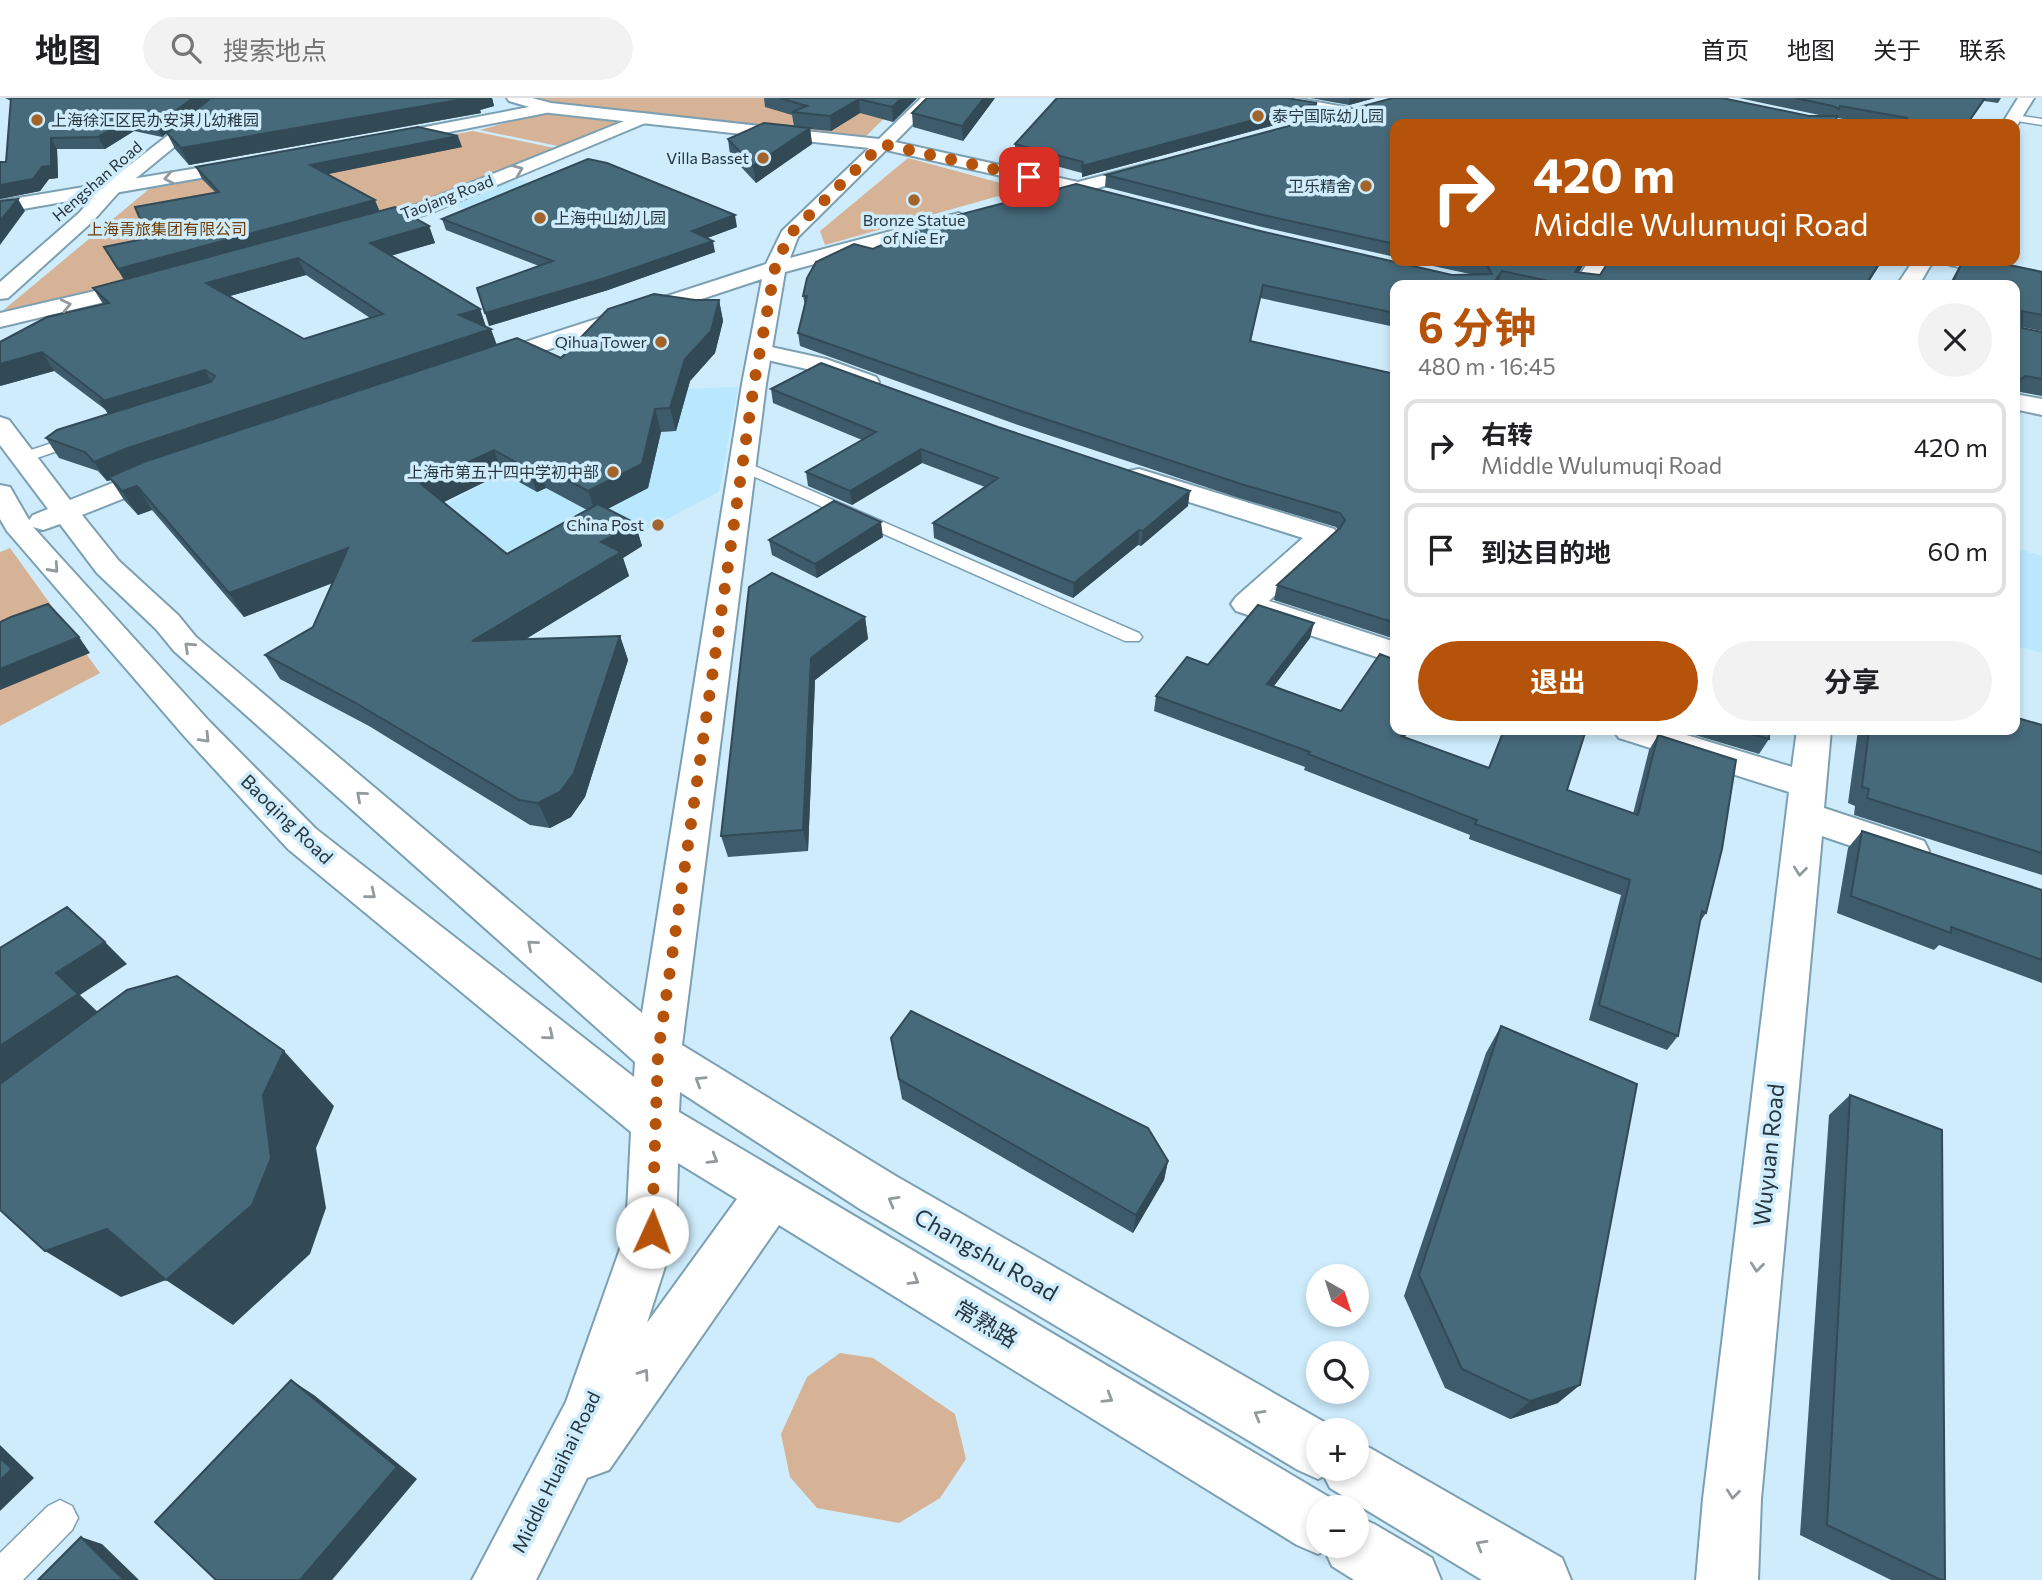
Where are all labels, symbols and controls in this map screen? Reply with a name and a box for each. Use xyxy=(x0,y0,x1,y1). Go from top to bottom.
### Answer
search box xyxy=(143,17,633,80)
text: 地图 xyxy=(35,28,101,69)
icon: search xyxy=(167,29,205,67)
text: 搜索地点 xyxy=(223,34,327,65)
text: 首页 xyxy=(1701,35,1749,64)
text: 地图 xyxy=(1787,35,1835,64)
text: 关于 xyxy=(1873,35,1921,64)
text: 联系 xyxy=(1959,35,2007,64)
place label: 泰宁国际幼儿园 xyxy=(1272,106,1384,125)
marker: 泰宁国际幼儿园 xyxy=(1250,108,1266,124)
place label: 上海徐汇区民办安淇儿幼稚园 xyxy=(51,110,259,129)
marker: 上海徐汇区民办安淇儿幼稚园 xyxy=(29,112,45,128)
street label: Hengshan Road xyxy=(48,136,145,225)
text: 420 m xyxy=(1533,143,1675,203)
pin xyxy=(999,147,1059,207)
icon: right xyxy=(1418,147,1509,238)
place label: Villa Basset xyxy=(666,148,749,167)
marker: Villa Basset xyxy=(755,150,771,166)
icon: arrive xyxy=(1010,158,1048,196)
one-way arrow xyxy=(512,164,524,178)
one-way arrow xyxy=(163,170,175,185)
street label: Taojang Road xyxy=(398,170,496,223)
place label: 卫乐精舍 xyxy=(1288,176,1352,195)
marker: 卫乐精舍 xyxy=(1358,178,1374,194)
marker: Bronze Statue of Nie Er xyxy=(906,192,922,208)
text: Middle Wulumuqi Road xyxy=(1533,203,1868,243)
place label: 上海中山幼儿园 xyxy=(554,208,666,227)
marker: 上海中山幼儿园 xyxy=(532,210,548,226)
place label: Bronze Statue of Nie Er xyxy=(863,210,965,247)
park label: 上海青旅集团有限公司 xyxy=(87,219,247,238)
one-way arrow xyxy=(60,298,72,313)
text: 6 分钟 xyxy=(1418,300,1536,352)
button: close xyxy=(1918,303,1992,377)
place label: Qihua Tower xyxy=(555,332,648,351)
marker: Qihua Tower xyxy=(653,334,669,350)
text: 480 m · 16:45 xyxy=(1418,352,1556,380)
text: 右转 xyxy=(1481,418,1533,449)
icon: right xyxy=(1422,427,1460,465)
text: 420 m xyxy=(1914,431,1988,462)
text: Middle Wulumuqi Road xyxy=(1481,451,1722,479)
place label: 上海市第五十四中学初中部 xyxy=(407,462,599,481)
marker: 上海市第五十四中学初中部 xyxy=(605,464,621,480)
place label: China Post xyxy=(566,515,644,534)
marker: China Post xyxy=(650,517,666,533)
icon: arrive xyxy=(1422,531,1460,569)
text: 60 m xyxy=(1928,535,1988,566)
text: 到达目的地 xyxy=(1481,536,1611,567)
one-way arrow xyxy=(46,560,58,573)
button: 退出 xyxy=(1418,641,1698,721)
button: 分享 xyxy=(1712,641,1992,721)
one-way arrow xyxy=(184,642,197,655)
one-way arrow xyxy=(197,730,210,743)
street label: Baoqing Road xyxy=(237,769,338,868)
one-way arrow xyxy=(356,792,369,804)
one-way arrow xyxy=(1792,865,1807,877)
one-way arrow xyxy=(363,885,375,898)
one-way arrow xyxy=(528,941,541,953)
one-way arrow xyxy=(541,1027,553,1040)
one-way arrow xyxy=(695,1076,708,1089)
street label: Wuyuan Road xyxy=(1747,1082,1789,1228)
one-way arrow xyxy=(706,1150,719,1163)
position arrow xyxy=(615,1195,689,1269)
one-way arrow xyxy=(888,1196,901,1209)
street label: Changshu Road xyxy=(910,1202,1063,1307)
one-way arrow xyxy=(1750,1262,1765,1273)
north arrow xyxy=(1306,1264,1368,1326)
map controls xyxy=(1306,1264,1369,1558)
one-way arrow xyxy=(906,1272,919,1285)
street label: 常熟路 xyxy=(950,1293,1023,1353)
button: search xyxy=(1306,1341,1369,1404)
one-way arrow xyxy=(636,1369,648,1382)
street label: Middle Huaihai Road xyxy=(506,1387,605,1556)
one-way arrow xyxy=(1101,1389,1114,1402)
one-way arrow xyxy=(1253,1410,1266,1423)
button: + xyxy=(1306,1418,1369,1481)
one-way arrow xyxy=(1726,1489,1741,1500)
button: − xyxy=(1306,1495,1369,1558)
one-way arrow xyxy=(1476,1541,1489,1554)

